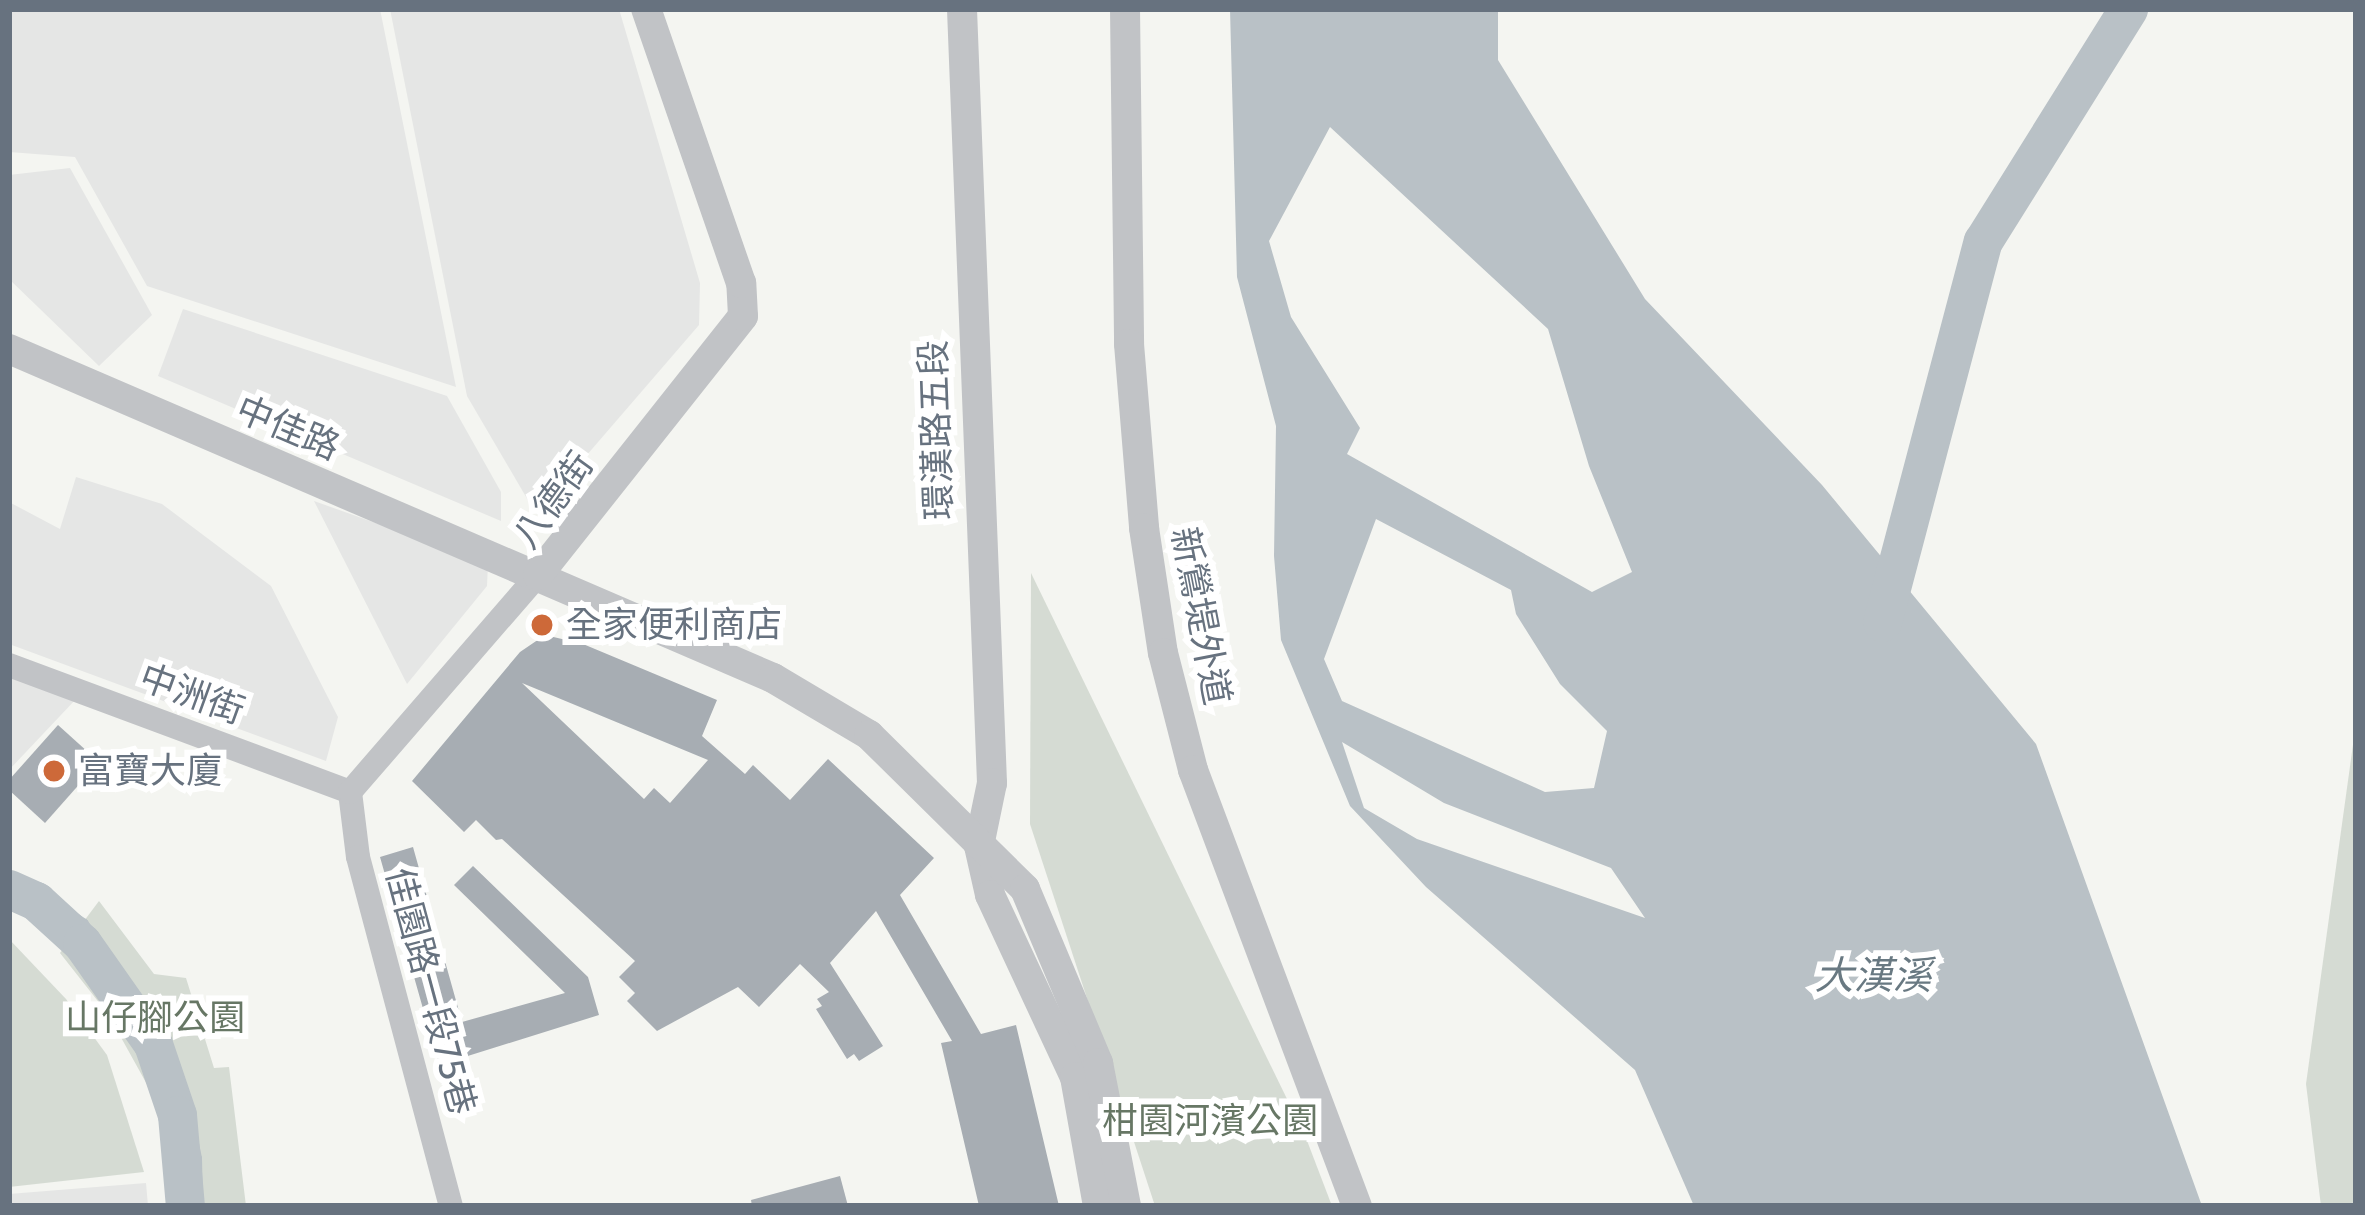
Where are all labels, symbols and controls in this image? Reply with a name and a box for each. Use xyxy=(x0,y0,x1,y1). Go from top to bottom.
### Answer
street label: 環漢路五段 xyxy=(911,339,961,521)
street label: 中佳路 xyxy=(230,387,346,469)
street label: 八德街 xyxy=(504,444,602,556)
street label: 新鶯堤外道 xyxy=(1163,524,1239,708)
place label: 全家便利商店 xyxy=(566,603,782,647)
marker: 全家便利商店 xyxy=(529,612,555,638)
street label: 中洲街 xyxy=(134,655,250,733)
place label: 富寶大廈 xyxy=(78,749,222,793)
marker: 富寶大廈 xyxy=(41,758,67,784)
street label: 佳園路一段75巷 xyxy=(377,863,485,1119)
water label: 大漢溪 xyxy=(1815,952,1931,998)
park label: 山仔腳公園 xyxy=(65,996,245,1040)
park label: 柑園河濱公園 xyxy=(1102,1099,1318,1143)

